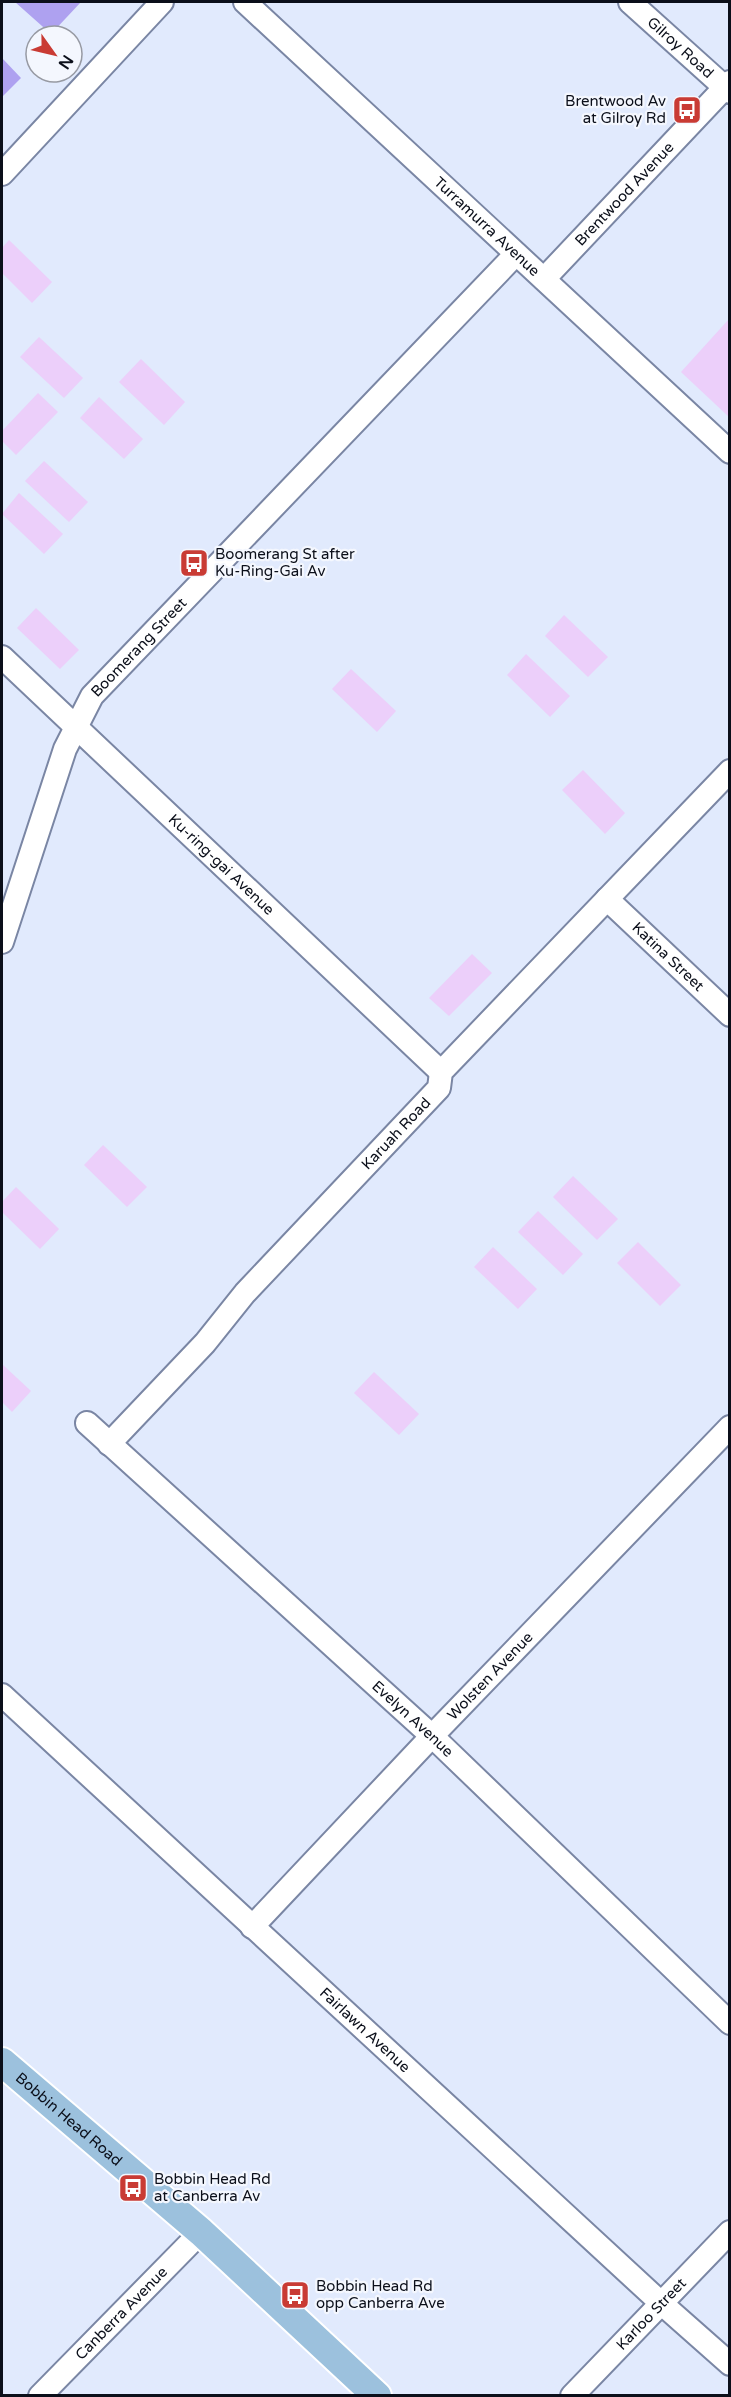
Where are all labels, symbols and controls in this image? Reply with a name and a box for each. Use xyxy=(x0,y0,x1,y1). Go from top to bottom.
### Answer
street label: Gilroy Road xyxy=(644,13,717,82)
north arrow xyxy=(24,24,84,84)
text: N xyxy=(54,51,77,73)
place label: Brentwood Av at Gilroy Rd xyxy=(565,92,666,127)
bus stop icon: Brentwood Av at Gilroy Rd xyxy=(671,94,703,126)
street label: Brentwood Avenue xyxy=(571,138,678,250)
street label: Turramurra Avenue xyxy=(430,173,544,280)
place label: Boomerang St after Ku-Ring-Gai Av xyxy=(215,545,355,580)
bus stop icon: Boomerang St after Ku-Ring-Gai Av xyxy=(178,547,210,579)
street label: Boomerang Street xyxy=(87,594,191,701)
street label: Ku-ring-gai Avenue xyxy=(165,810,278,919)
street label: Katina Street xyxy=(628,918,708,995)
street label: Karuah Road xyxy=(358,1094,434,1173)
street label: Wolsten Avenue xyxy=(443,1628,537,1724)
street label: Evelyn Avenue xyxy=(368,1677,457,1761)
street label: Fairlawn Avenue xyxy=(316,1984,414,2076)
street label: Bobbin Head Road xyxy=(12,2069,126,2170)
place label: Bobbin Head Rd at Canberra Av xyxy=(154,2170,271,2205)
bus stop icon: Bobbin Head Rd at Canberra Av xyxy=(117,2172,149,2204)
street label: Canberra Avenue xyxy=(72,2263,171,2364)
street label: Karloo Street xyxy=(612,2274,690,2354)
place label: Bobbin Head Rd opp Canberra Ave xyxy=(316,2277,445,2312)
bus stop icon: Bobbin Head Rd opp Canberra Ave xyxy=(279,2279,311,2311)

